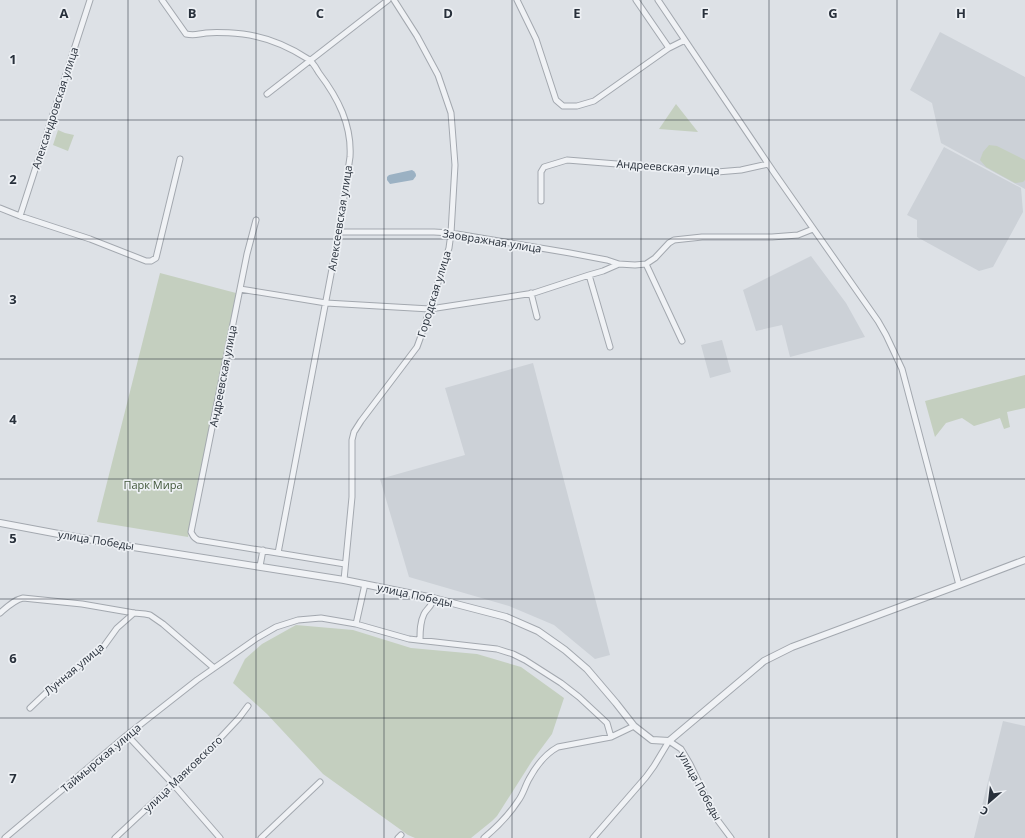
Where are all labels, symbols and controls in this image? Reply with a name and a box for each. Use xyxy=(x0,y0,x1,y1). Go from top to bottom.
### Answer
text: A xyxy=(60,4,69,22)
text: B xyxy=(188,4,197,22)
text: C xyxy=(316,4,324,22)
text: D xyxy=(443,4,453,22)
text: E xyxy=(573,4,581,22)
text: F xyxy=(701,4,709,22)
text: G xyxy=(828,4,838,22)
text: H xyxy=(956,4,966,22)
street label: Александровская улица xyxy=(28,45,81,171)
text: 1 xyxy=(9,50,17,68)
street label: Андреевская улица xyxy=(616,155,720,178)
street label: Алексеевская улица xyxy=(324,164,355,272)
text: 2 xyxy=(9,170,17,188)
street label: Заовражная улица xyxy=(441,225,543,256)
street label: Городская улица xyxy=(413,249,454,339)
text: 3 xyxy=(9,290,17,308)
street label: Андреевская улица xyxy=(205,324,240,428)
text: 4 xyxy=(9,410,17,428)
park label: Парк Мира xyxy=(123,477,183,492)
street label: улица Победы xyxy=(57,526,135,553)
text: 5 xyxy=(9,529,17,547)
street label: улица Победы xyxy=(376,579,454,610)
street label: Лунная улица xyxy=(41,639,107,698)
text: 6 xyxy=(9,649,17,667)
street label: Таймырская улица xyxy=(57,720,144,796)
street label: улица Маяковского xyxy=(140,732,226,815)
street label: улица Победы xyxy=(675,749,726,823)
text: 7 xyxy=(9,769,17,787)
north arrow xyxy=(969,782,1009,822)
text: С xyxy=(977,803,991,820)

